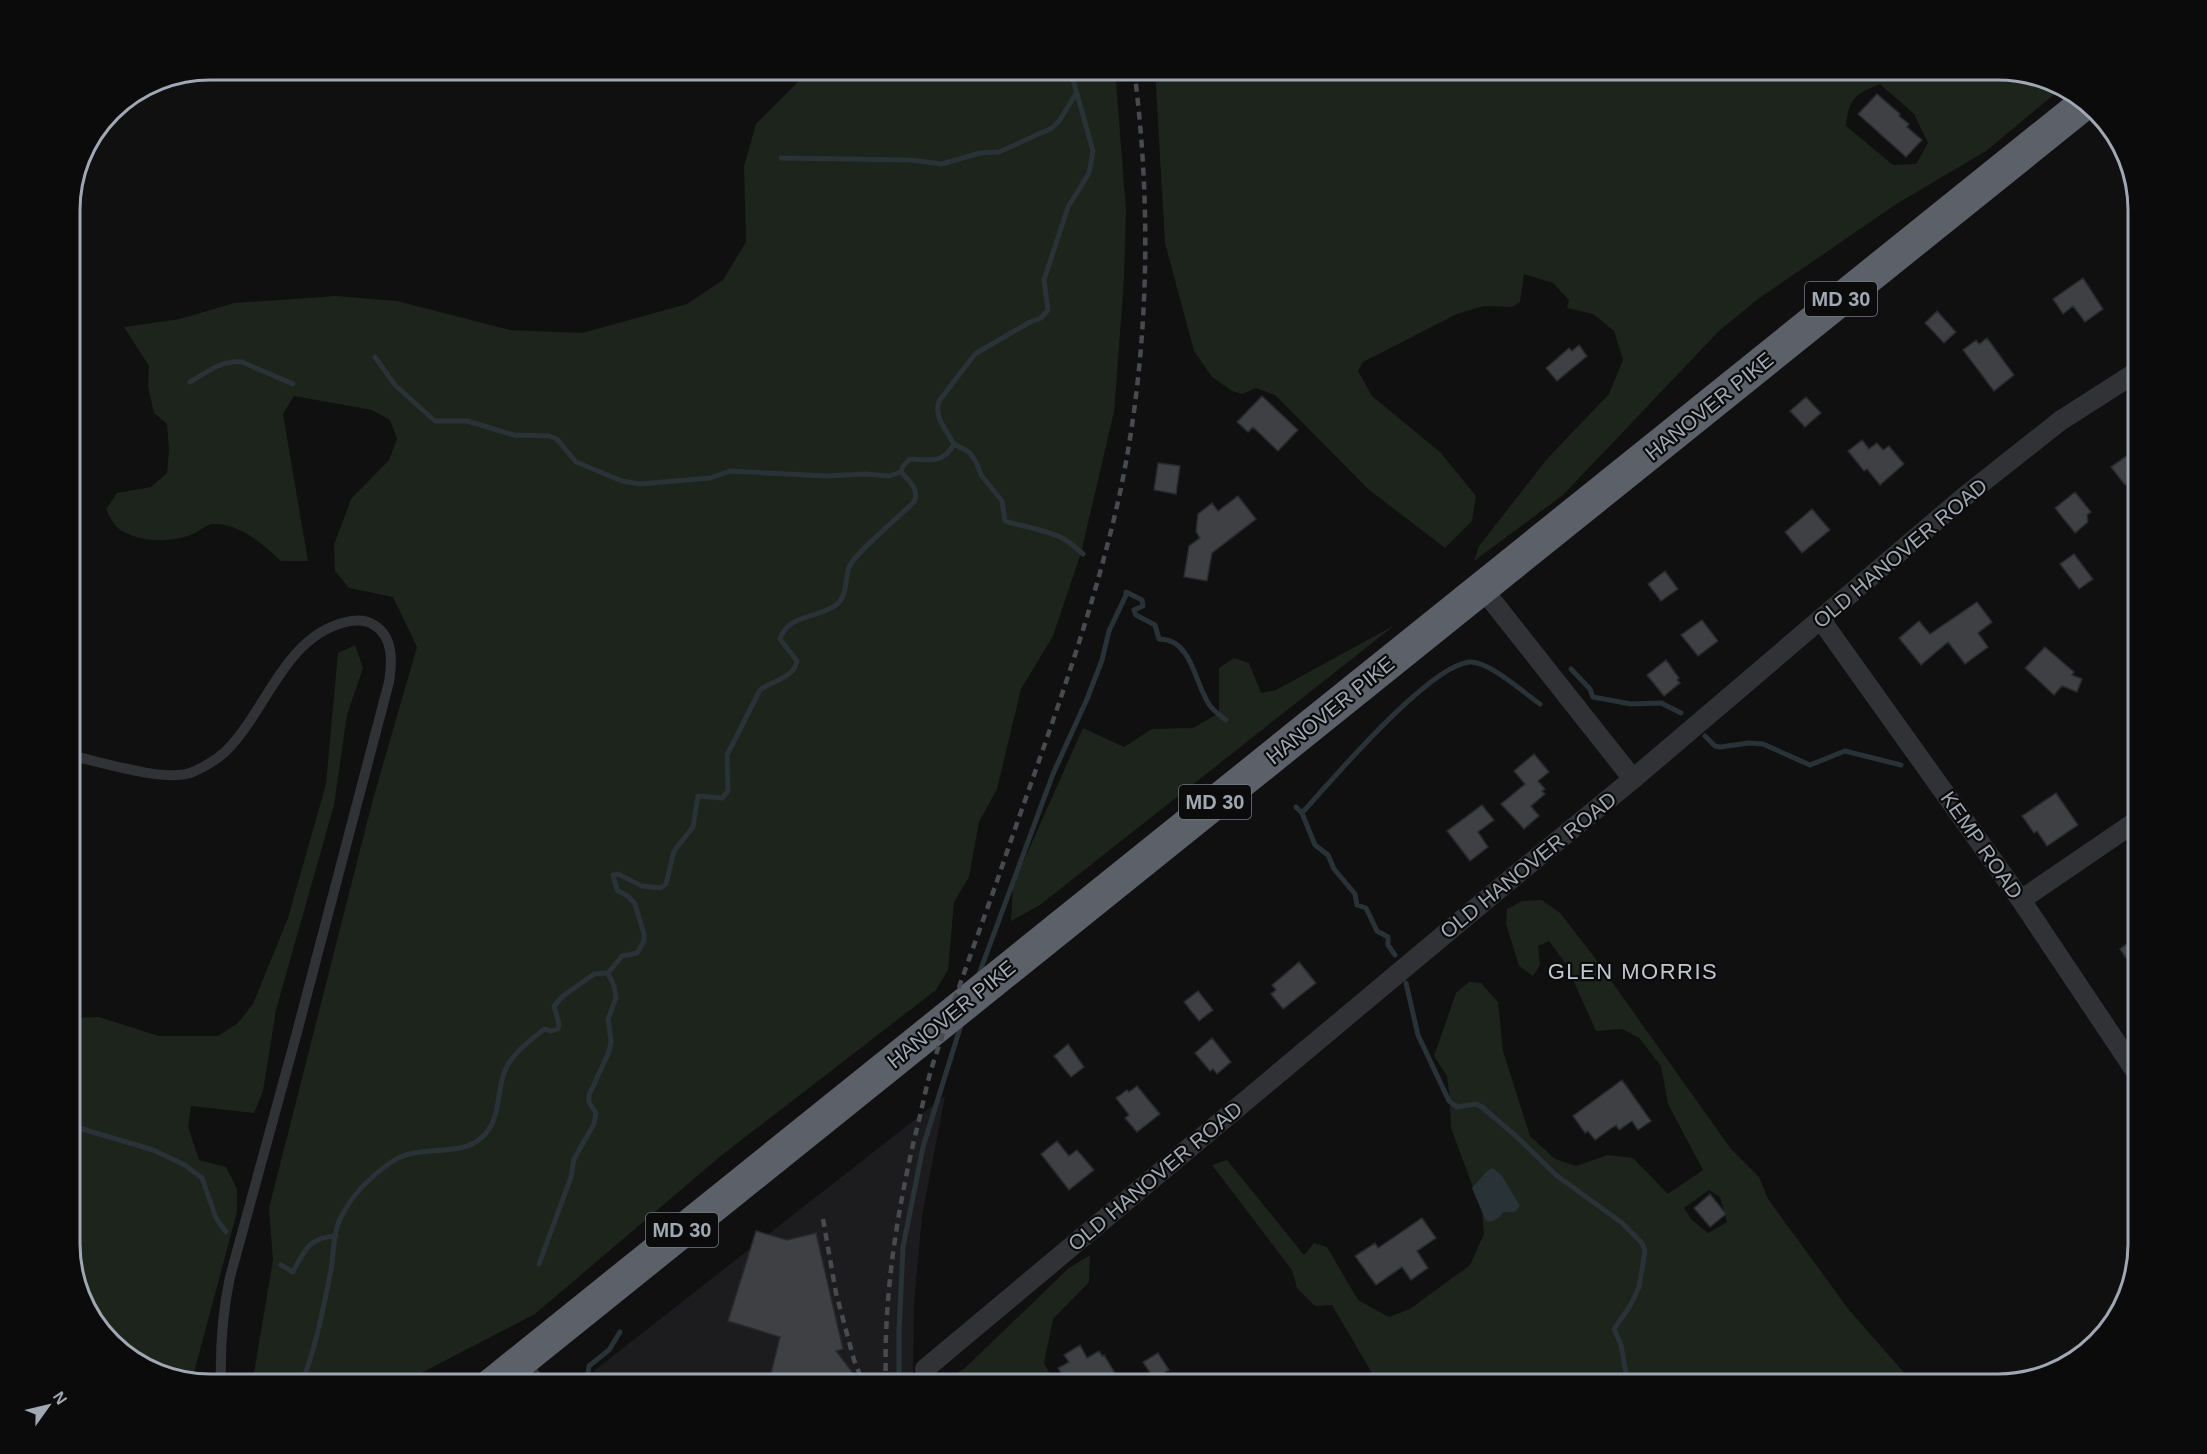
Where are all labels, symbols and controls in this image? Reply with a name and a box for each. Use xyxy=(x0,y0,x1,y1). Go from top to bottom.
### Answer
road number: MD 30 xyxy=(1805,282,1877,316)
street label: HANOVER PIKE xyxy=(1641,347,1777,465)
street label: OLD HANOVER ROAD xyxy=(1809,474,1991,632)
street label: HANOVER PIKE xyxy=(1262,651,1398,769)
road number: MD 30 xyxy=(1179,785,1251,819)
street label: OLD HANOVER ROAD xyxy=(1436,787,1620,943)
street label: KEMP ROAD xyxy=(1937,787,2027,903)
street label: HANOVER PIKE xyxy=(883,955,1019,1073)
district label: GLEN MORRIS xyxy=(1548,959,1718,984)
street label: OLD HANOVER ROAD xyxy=(1064,1097,1246,1255)
road number: MD 30 xyxy=(646,1213,718,1247)
north arrow xyxy=(18,1376,78,1436)
text: N xyxy=(50,1388,70,1407)

